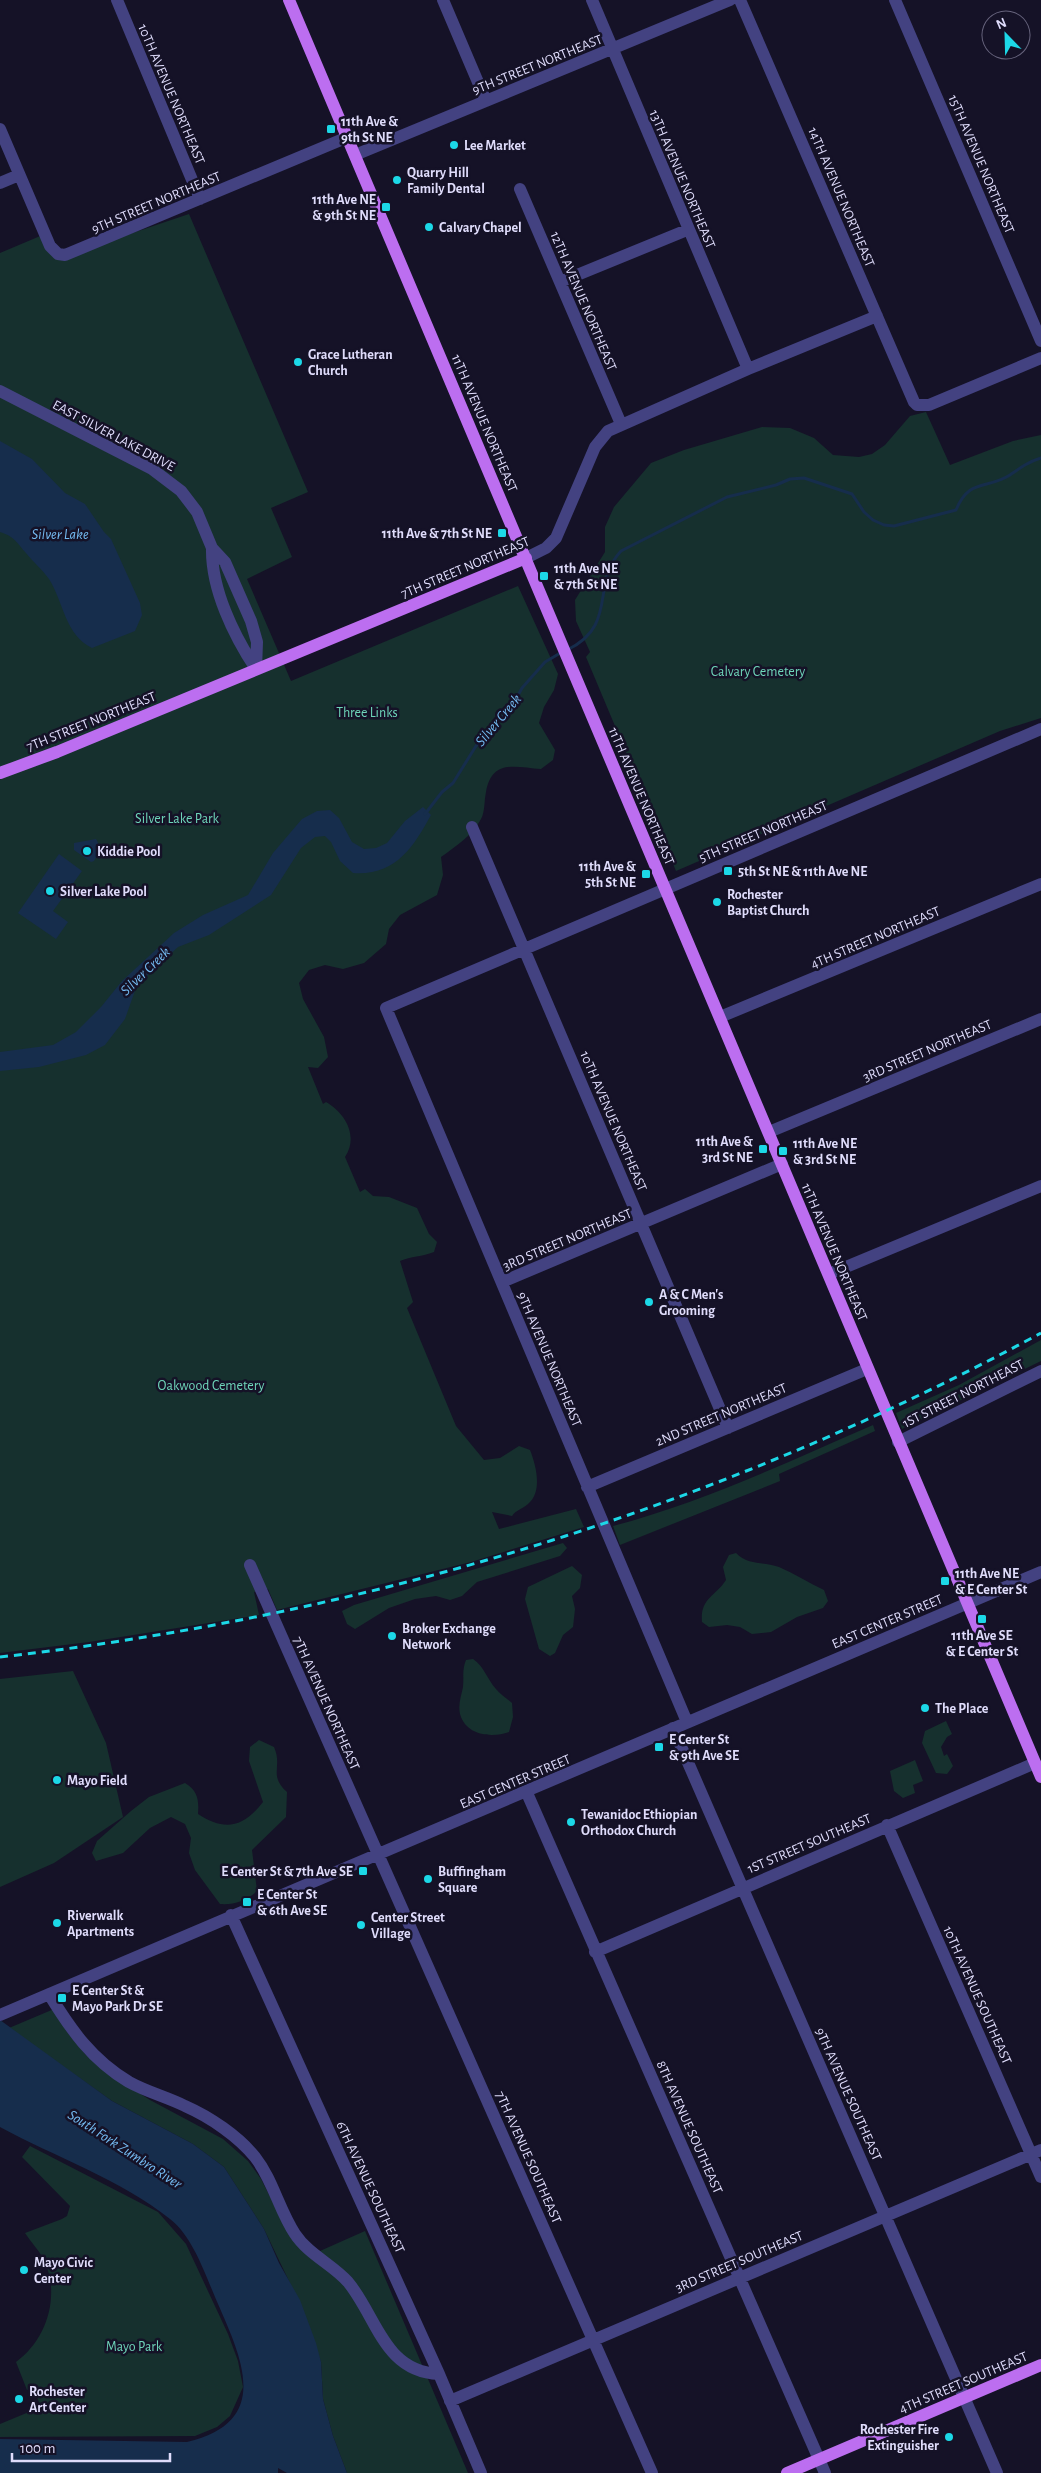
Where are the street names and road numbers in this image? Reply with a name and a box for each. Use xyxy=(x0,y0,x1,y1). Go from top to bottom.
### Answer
street label: 10TH AVENUE NORTHEAST xyxy=(135,22,207,167)
street label: 9TH STREET NORTHEAST xyxy=(470,32,605,97)
street label: 15TH AVENUE NORTHEAST xyxy=(945,93,1017,236)
street label: 13TH AVENUE NORTHEAST xyxy=(646,108,718,251)
street label: 14TH AVENUE NORTHEAST xyxy=(805,126,877,269)
street label: 9TH STREET NORTHEAST xyxy=(90,169,223,237)
street label: 12TH AVENUE NORTHEAST xyxy=(547,230,619,373)
street label: 11TH AVENUE NORTHEAST xyxy=(449,352,520,494)
street label: EAST SILVER LAKE DRIVE xyxy=(50,398,177,474)
street label: 7TH STREET NORTHEAST xyxy=(399,534,532,601)
street label: 7TH STREET NORTHEAST xyxy=(25,689,158,754)
street label: 11TH AVENUE NORTHEAST xyxy=(606,725,677,867)
street label: 5TH STREET NORTHEAST xyxy=(697,798,830,865)
street label: 4TH STREET NORTHEAST xyxy=(809,904,942,972)
street label: 3RD STREET NORTHEAST xyxy=(861,1017,994,1084)
street label: 10TH AVENUE NORTHEAST xyxy=(577,1049,649,1194)
street label: 11TH AVENUE NORTHEAST xyxy=(799,1181,870,1323)
street label: 3RD STREET NORTHEAST xyxy=(501,1206,634,1273)
street label: 9TH AVENUE NORTHEAST xyxy=(514,1290,584,1429)
street label: 1ST STREET NORTHEAST xyxy=(901,1357,1026,1431)
street label: 2ND STREET NORTHEAST xyxy=(654,1381,789,1449)
street label: EAST CENTER STREET xyxy=(830,1592,945,1652)
street label: 7TH AVENUE NORTHEAST xyxy=(290,1635,362,1772)
street label: EAST CENTER STREET xyxy=(458,1752,573,1812)
street label: 1ST STREET SOUTHEAST xyxy=(746,1811,873,1876)
street label: 10TH AVENUE SOUTHEAST xyxy=(940,1924,1014,2067)
street label: 9TH AVENUE SOUTHEAST xyxy=(812,2026,884,2163)
street label: 8TH AVENUE SOUTHEAST xyxy=(653,2059,725,2196)
street label: 7TH AVENUE SOUTHEAST xyxy=(493,2089,564,2226)
street label: 6TH AVENUE SOUTHEAST xyxy=(333,2119,407,2256)
street label: 3RD STREET SOUTHEAST xyxy=(673,2229,805,2295)
street label: 4TH STREET SOUTHEAST xyxy=(897,2349,1030,2416)

